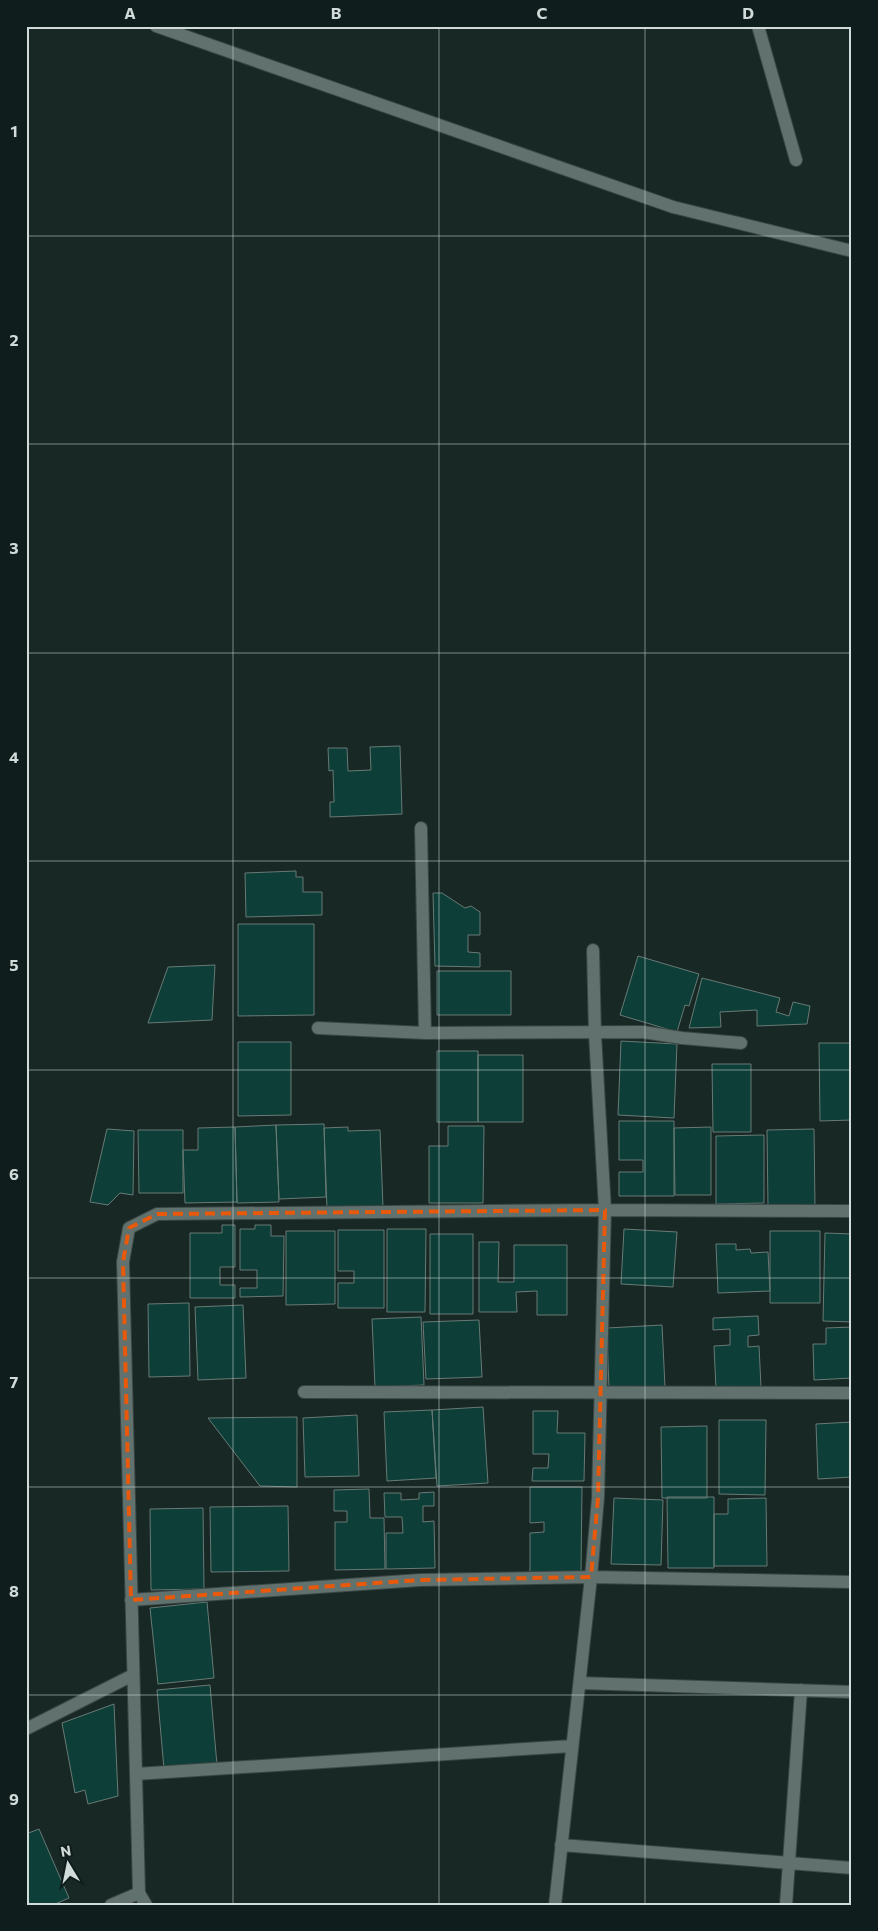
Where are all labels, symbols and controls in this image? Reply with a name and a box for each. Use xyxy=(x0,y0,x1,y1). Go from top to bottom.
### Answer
text: A xyxy=(124,3,136,22)
text: B xyxy=(331,3,342,22)
text: C xyxy=(537,3,548,22)
text: D xyxy=(742,3,754,22)
text: 1 xyxy=(10,121,18,140)
text: 2 xyxy=(9,330,19,349)
text: 3 xyxy=(9,538,19,557)
text: 4 xyxy=(9,747,19,766)
text: 5 xyxy=(9,955,19,974)
text: 6 xyxy=(9,1164,19,1183)
text: 7 xyxy=(10,1372,19,1391)
text: 8 xyxy=(9,1581,19,1600)
text: 9 xyxy=(9,1789,19,1808)
north arrow xyxy=(42,1838,92,1888)
text: N xyxy=(59,1841,72,1860)

